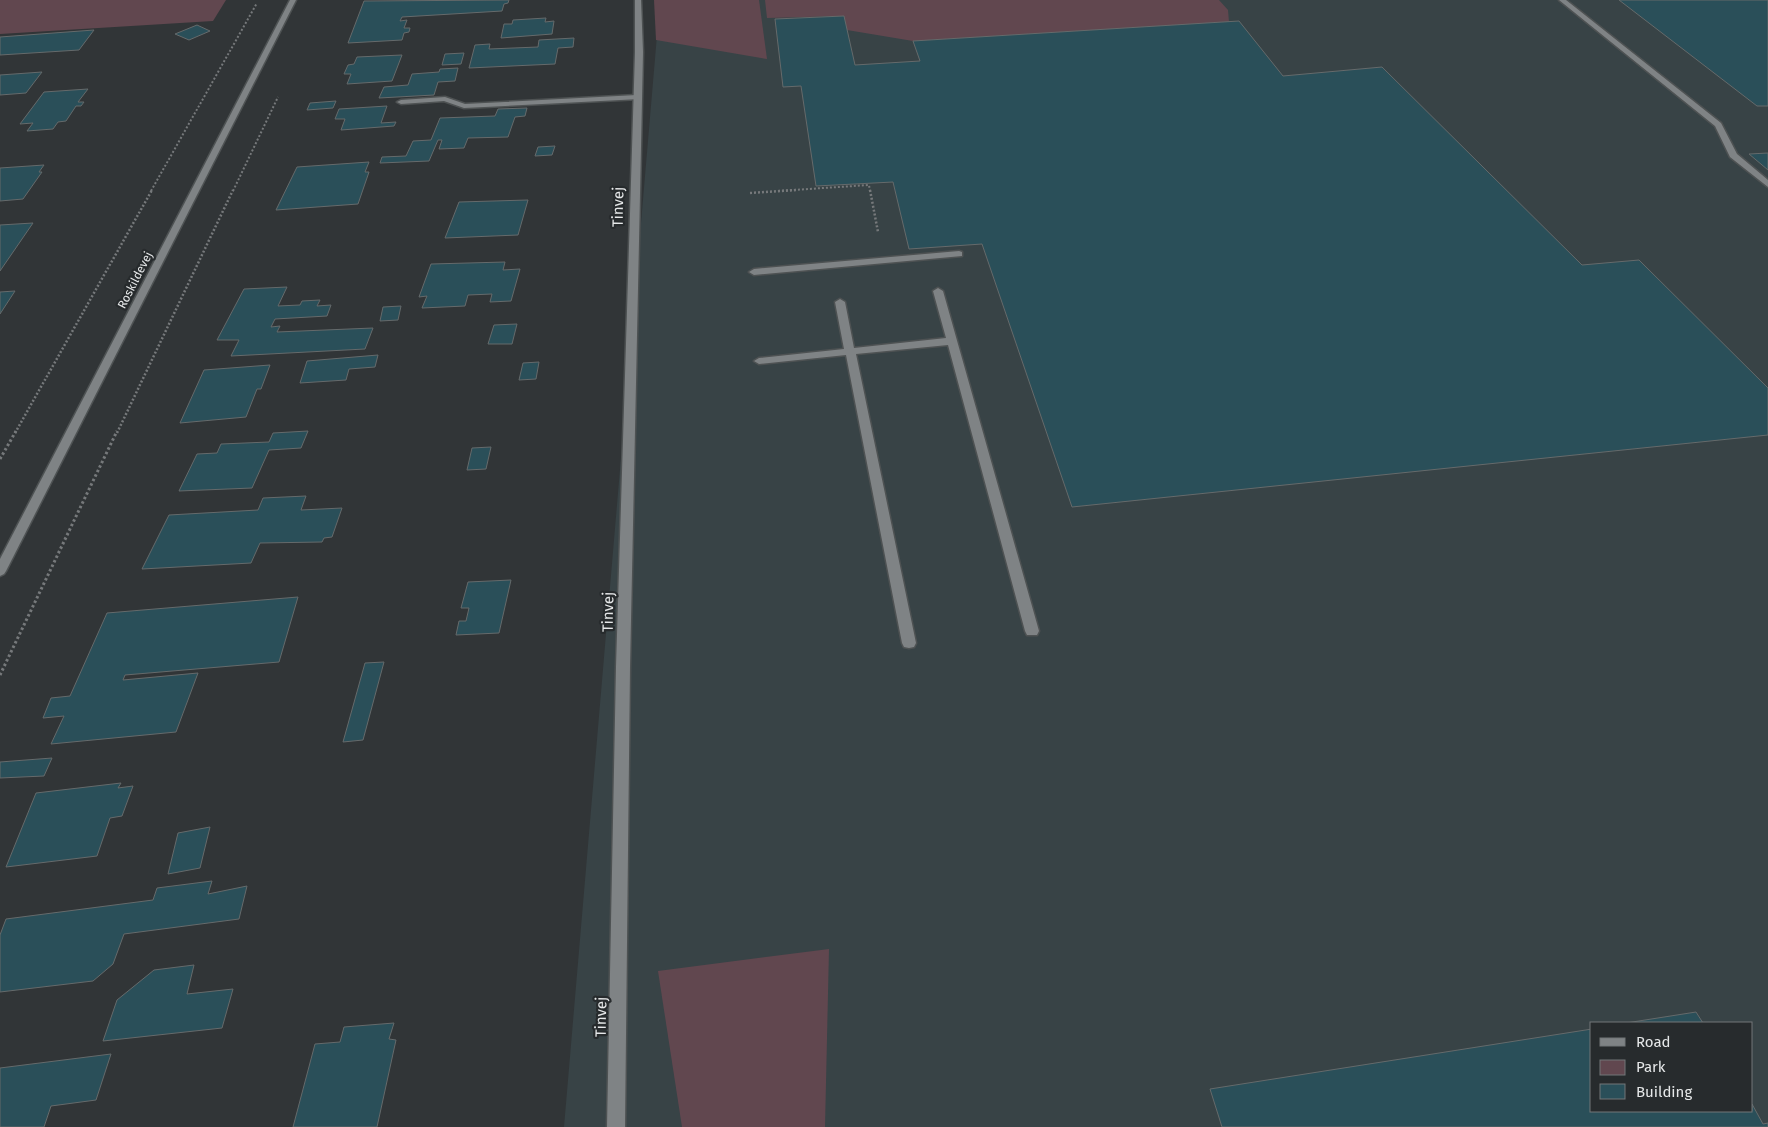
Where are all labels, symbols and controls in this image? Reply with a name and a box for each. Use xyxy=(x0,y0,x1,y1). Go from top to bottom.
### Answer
street label: Tinvej xyxy=(609,187,627,227)
street label: Roskildevej xyxy=(115,249,155,311)
street label: Tinvej xyxy=(599,592,617,632)
street label: Tinvej xyxy=(592,997,610,1037)
legend xyxy=(1590,1022,1753,1112)
text: Road xyxy=(1636,1033,1671,1051)
text: Park xyxy=(1636,1058,1666,1076)
text: Building xyxy=(1636,1083,1692,1101)

